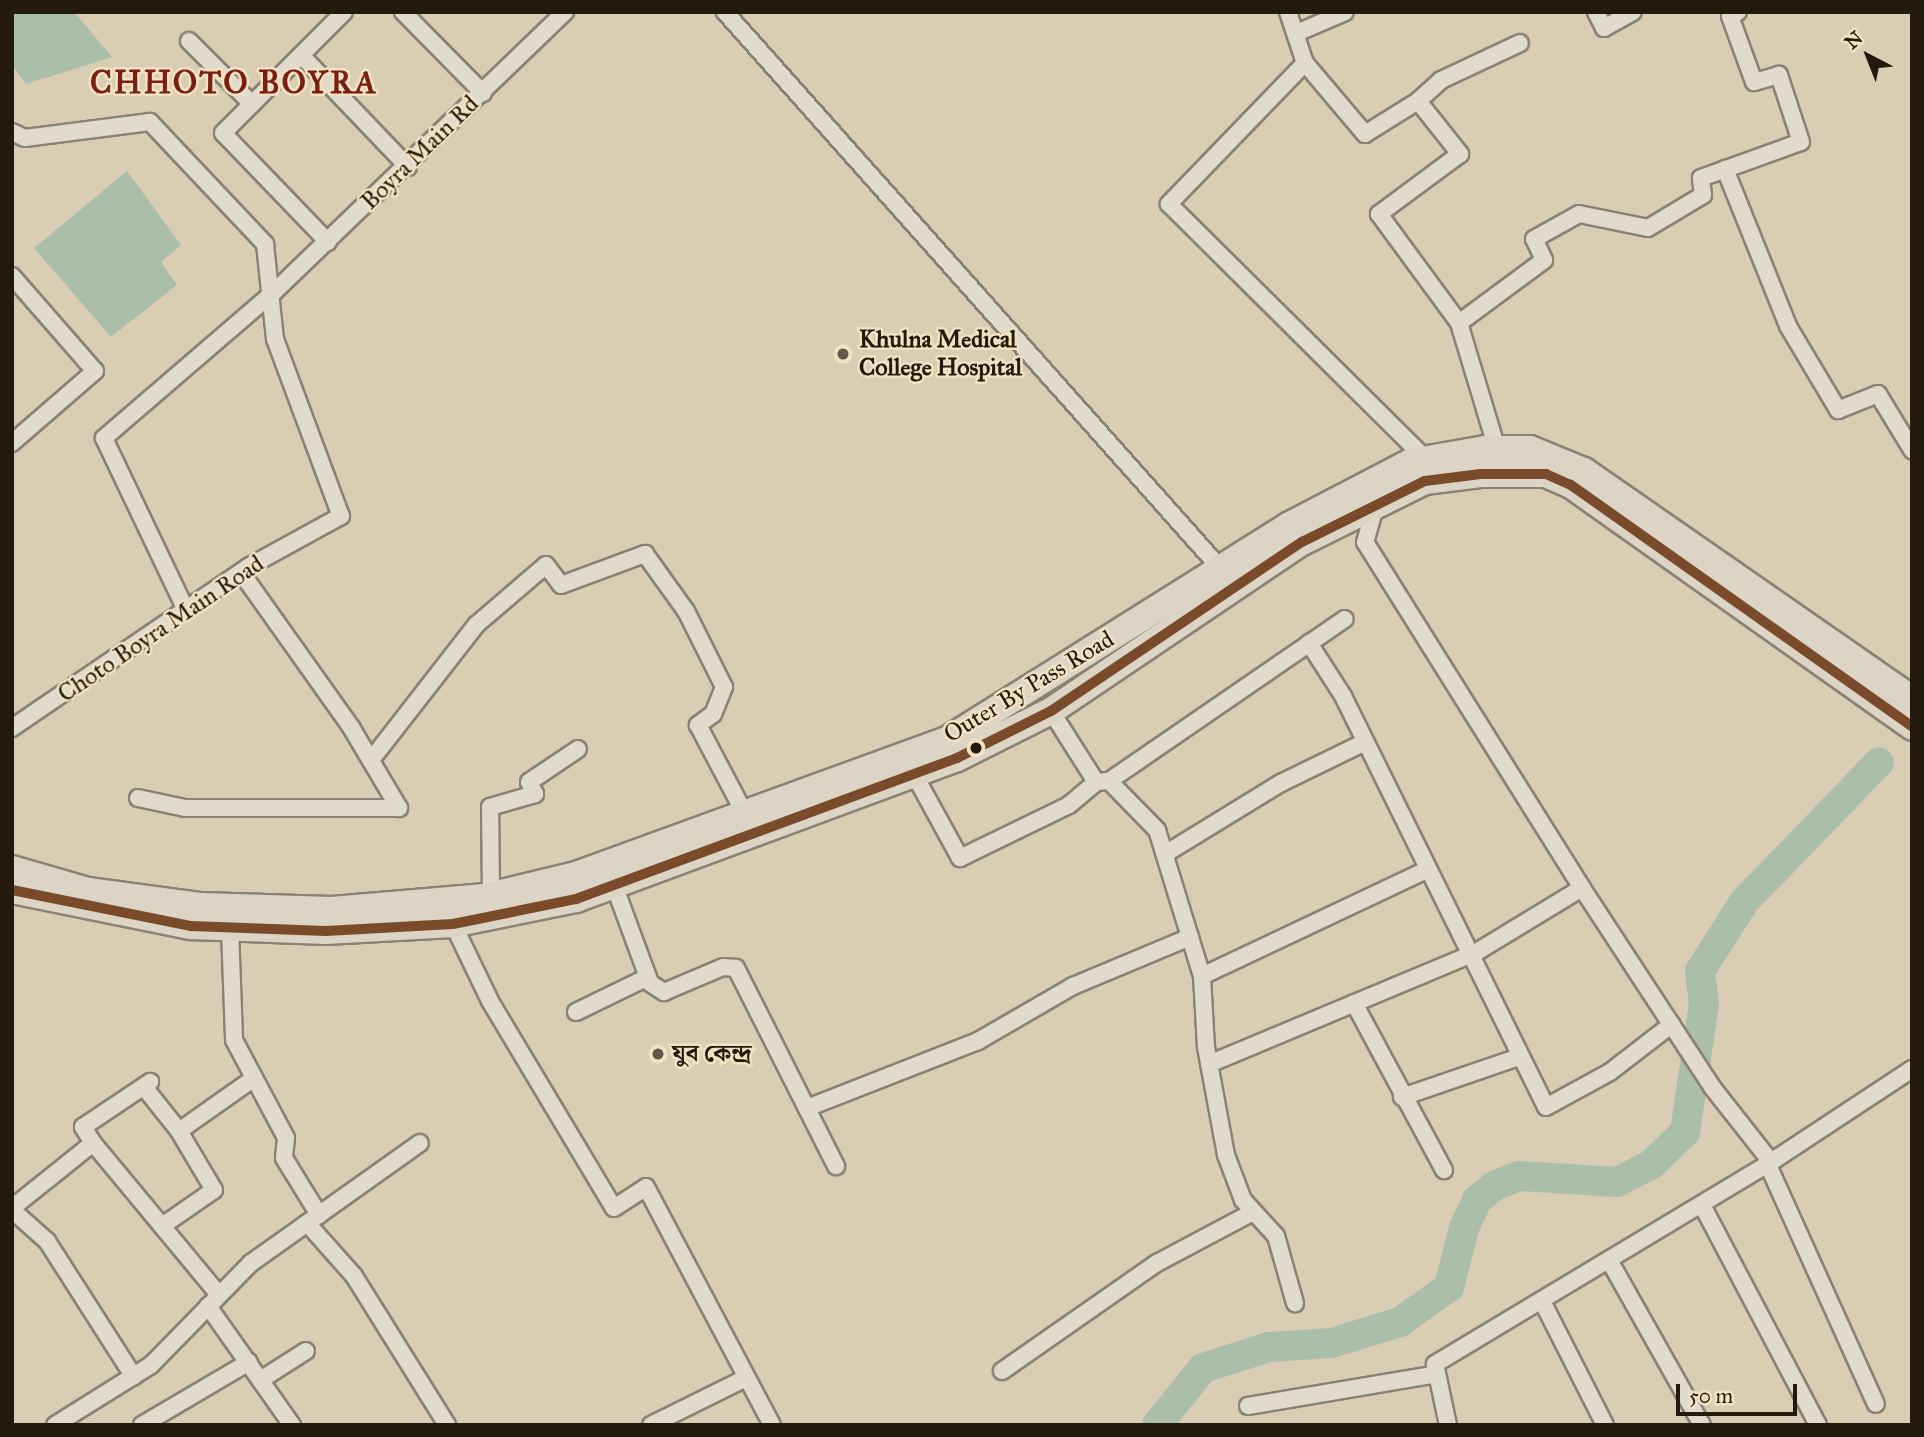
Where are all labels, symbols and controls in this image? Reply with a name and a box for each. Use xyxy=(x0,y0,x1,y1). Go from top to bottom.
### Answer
north arrow xyxy=(1833,21,1903,91)
text: N xyxy=(1840,26,1867,54)
district label: CHHOTO BOYRA xyxy=(92,64,376,102)
street label: Boyra Main Rd xyxy=(355,90,485,216)
place label: Khulna Medical College Hospital xyxy=(859,326,1022,382)
marker: Khulna Medical College Hospital xyxy=(833,344,853,364)
street label: Choto Boyra Main Road xyxy=(53,549,269,709)
street label: Outer By Pass Road xyxy=(939,625,1119,749)
unlabelled marker xyxy=(969,741,983,755)
place label: যুব কেন্দ্র xyxy=(672,1040,752,1068)
marker: যুব কেন্দ্র xyxy=(650,1046,666,1062)
scale bar xyxy=(1679,1370,1800,1414)
text: 50 m xyxy=(1689,1383,1733,1409)

